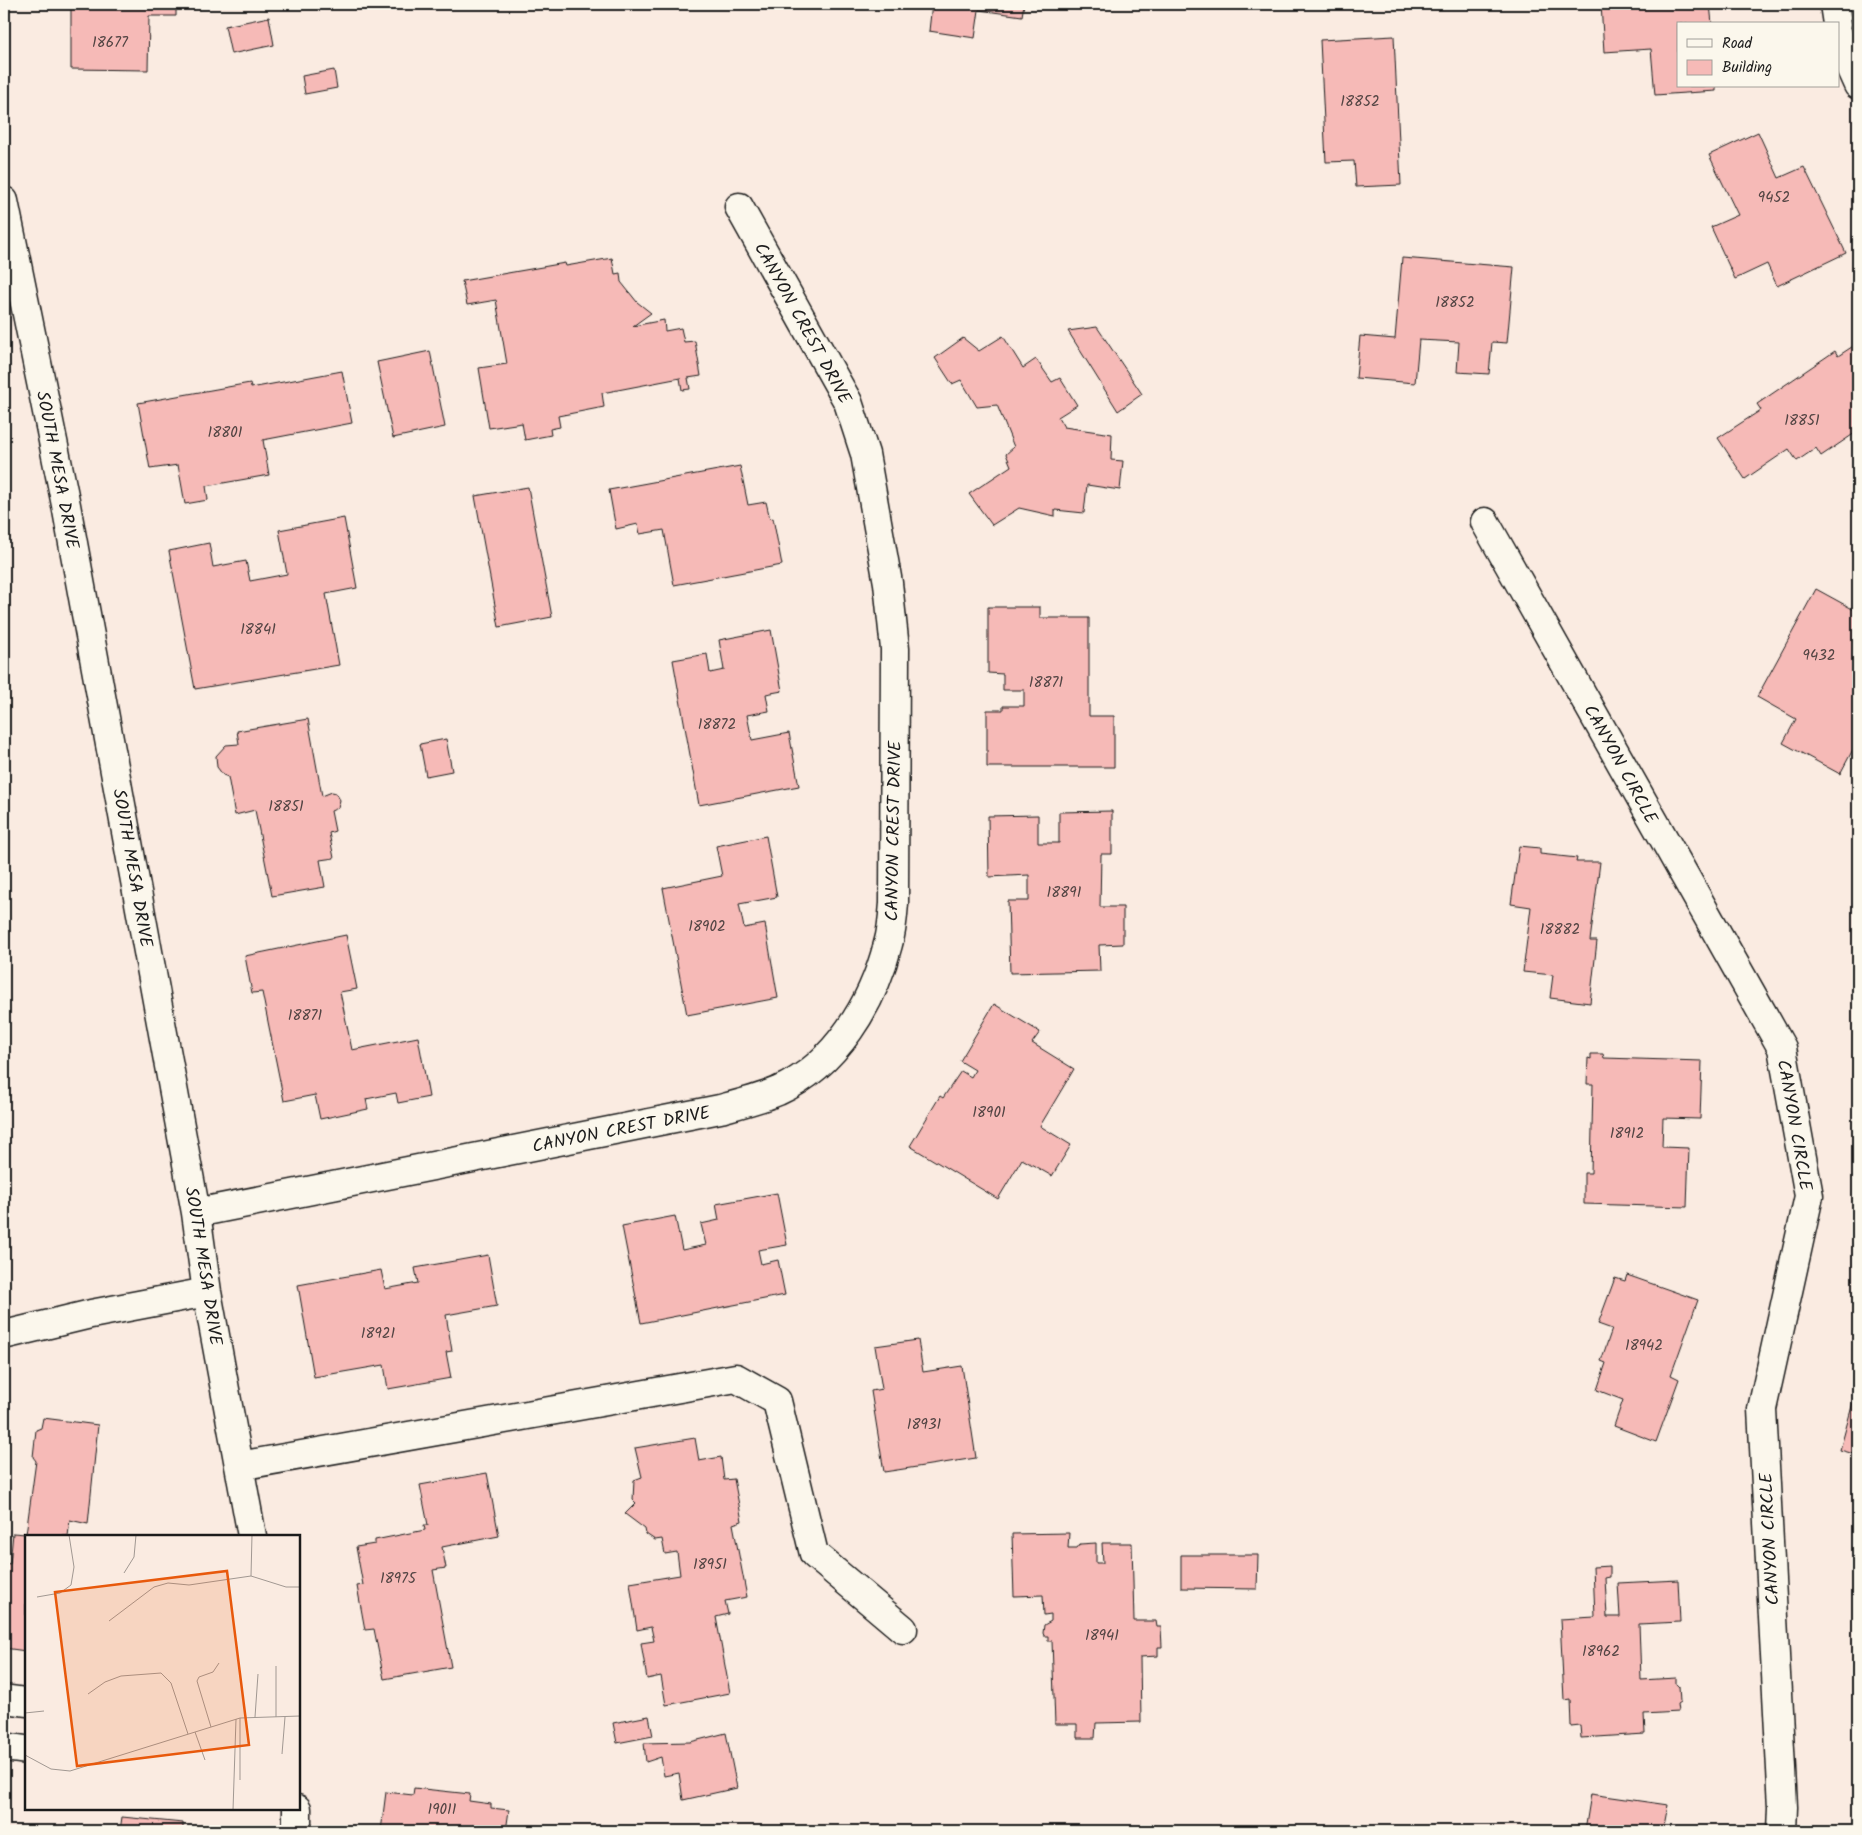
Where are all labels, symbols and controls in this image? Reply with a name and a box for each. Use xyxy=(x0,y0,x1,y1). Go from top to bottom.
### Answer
legend xyxy=(1677,22,1840,88)
house number: 18677 xyxy=(92,31,129,55)
text: Road xyxy=(1722,32,1753,56)
text: Building xyxy=(1722,56,1772,80)
house number: 18852 xyxy=(1340,90,1380,114)
house number: 9452 xyxy=(1758,186,1790,210)
street label: CANYON CREST DRIVE xyxy=(745,238,858,410)
house number: 18852 xyxy=(1435,291,1475,315)
street label: SOUTH MESA DRIVE xyxy=(27,389,86,552)
house number: 18851 xyxy=(1784,409,1820,433)
house number: 18801 xyxy=(208,421,243,445)
house number: 18841 xyxy=(240,618,276,642)
house number: 9432 xyxy=(1803,644,1835,668)
house number: 18871 xyxy=(1029,671,1063,695)
street label: CANYON CIRCLE xyxy=(1575,700,1665,830)
house number: 18872 xyxy=(698,713,736,737)
street label: CANYON CREST DRIVE xyxy=(878,740,911,922)
street label: SOUTH MESA DRIVE xyxy=(103,787,160,950)
house number: 18851 xyxy=(268,795,304,819)
house number: 18891 xyxy=(1047,881,1082,905)
house number: 18902 xyxy=(688,915,726,939)
house number: 18882 xyxy=(1540,918,1580,942)
house number: 18871 xyxy=(288,1004,322,1028)
street label: CANYON CIRCLE xyxy=(1768,1057,1819,1194)
street label: CANYON CREST DRIVE xyxy=(530,1099,713,1162)
house number: 18901 xyxy=(972,1101,1006,1125)
house number: 18912 xyxy=(1610,1122,1644,1146)
street label: SOUTH MESA DRIVE xyxy=(176,1185,229,1348)
house number: 18921 xyxy=(361,1322,396,1346)
house number: 18942 xyxy=(1625,1334,1663,1358)
house number: 18931 xyxy=(907,1413,941,1437)
street label: CANYON CIRCLE xyxy=(1753,1471,1788,1606)
inset map xyxy=(25,1535,300,1810)
house number: 18951 xyxy=(693,1553,727,1577)
house number: 18975 xyxy=(380,1567,417,1591)
house number: 18941 xyxy=(1085,1624,1119,1648)
house number: 18962 xyxy=(1582,1640,1620,1664)
house number: 19011 xyxy=(428,1798,457,1822)

